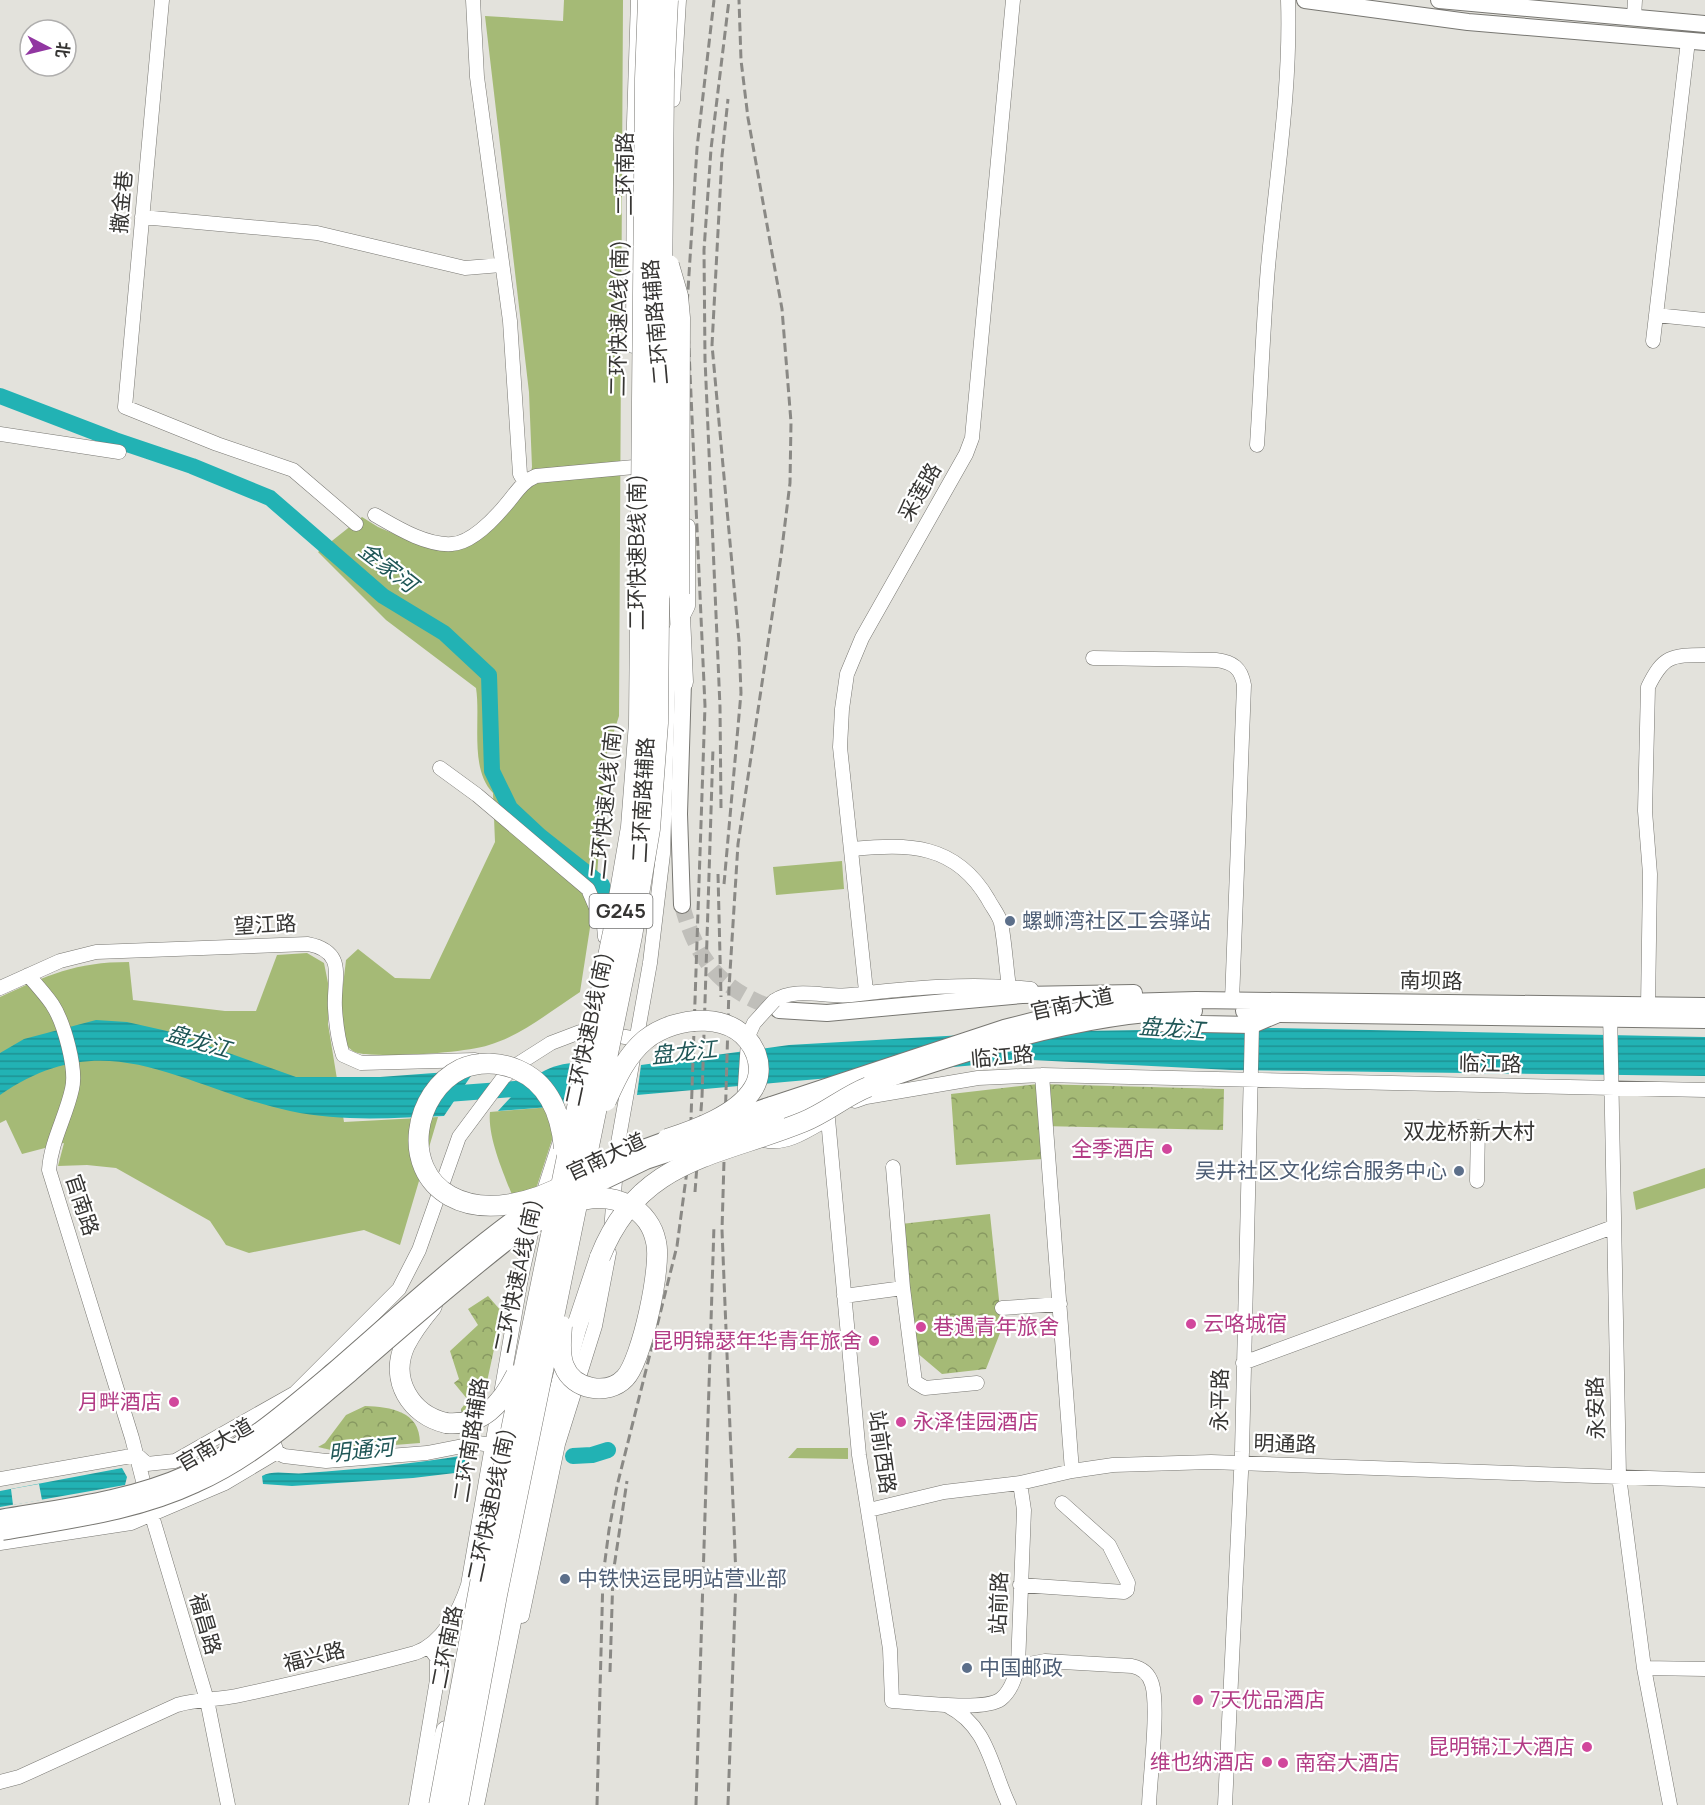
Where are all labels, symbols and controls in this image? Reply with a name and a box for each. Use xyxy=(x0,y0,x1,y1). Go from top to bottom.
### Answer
north arrow xyxy=(18,18,78,78)
text: 北 xyxy=(51,41,75,59)
street label: 二环南路 xyxy=(610,132,638,216)
street label: 撒金巷 xyxy=(104,169,138,235)
street label: 二环快速A线(南) xyxy=(603,239,633,397)
street label: 二环南路辅路 xyxy=(636,258,674,386)
street label: 采莲路 xyxy=(891,457,947,526)
street label: 二环快速B线(南) xyxy=(622,474,650,630)
water label: 金家河 xyxy=(353,535,426,602)
street label: 二环快速A线(南) xyxy=(583,721,627,881)
street label: 二环南路辅路 xyxy=(625,736,659,864)
road number: G245 xyxy=(590,894,652,928)
place label: 螺蛳湾社区工会驿站 xyxy=(1022,906,1211,934)
street label: 望江路 xyxy=(233,908,297,940)
marker: 螺蛳湾社区工会驿站 xyxy=(1003,914,1017,928)
street label: 二环快速B线(南) xyxy=(558,949,618,1108)
street label: 南坝路 xyxy=(1399,965,1463,995)
street label: 官南大道 xyxy=(1028,981,1116,1025)
water label: 盘龙江 xyxy=(1138,1011,1208,1045)
water label: 盘龙江 xyxy=(163,1017,237,1065)
water label: 盘龙江 xyxy=(650,1033,720,1070)
street label: 临江路 xyxy=(969,1039,1035,1073)
street label: 临江路 xyxy=(1458,1048,1522,1078)
district label: 双龙桥新大村 xyxy=(1403,1116,1535,1146)
street label: 官南大道 xyxy=(562,1126,650,1187)
place label: 全季酒店 xyxy=(1071,1134,1155,1162)
marker: 全季酒店 xyxy=(1160,1142,1174,1156)
place label: 吴井社区文化综合服务中心 xyxy=(1195,1156,1447,1184)
marker: 吴井社区文化综合服务中心 xyxy=(1452,1164,1466,1178)
street label: 官南路 xyxy=(60,1170,106,1239)
street label: 二环快速A线(南) xyxy=(487,1196,547,1356)
place label: 云咯城宿 xyxy=(1203,1309,1287,1337)
place label: 巷遇青年旅舍 xyxy=(933,1312,1059,1340)
marker: 云咯城宿 xyxy=(1184,1317,1198,1331)
marker: 巷遇青年旅舍 xyxy=(914,1320,928,1334)
place label: 昆明锦瑟年华青年旅舍 xyxy=(652,1326,862,1354)
marker: 昆明锦瑟年华青年旅舍 xyxy=(867,1334,881,1348)
street label: 永平路 xyxy=(1204,1368,1234,1432)
street label: 二环南路辅路 xyxy=(446,1375,494,1504)
street label: 永安路 xyxy=(1580,1376,1610,1440)
place label: 月畔酒店 xyxy=(78,1387,162,1415)
marker: 月畔酒店 xyxy=(167,1395,181,1409)
place label: 永泽佳园酒店 xyxy=(913,1407,1039,1435)
street label: 站前西路 xyxy=(863,1408,903,1495)
street label: 官南大道 xyxy=(171,1411,258,1477)
marker: 永泽佳园酒店 xyxy=(894,1415,908,1429)
street label: 二环快速B线(南) xyxy=(460,1425,520,1584)
street label: 明通路 xyxy=(1253,1428,1317,1458)
water label: 明通河 xyxy=(327,1431,399,1468)
place label: 中铁快运昆明站营业部 xyxy=(577,1564,787,1592)
street label: 站前路 xyxy=(983,1571,1013,1635)
marker: 中铁快运昆明站营业部 xyxy=(558,1572,572,1586)
street label: 福昌路 xyxy=(184,1590,228,1658)
street label: 二环南路 xyxy=(424,1603,468,1691)
street label: 福兴路 xyxy=(280,1635,348,1677)
place label: 中国邮政 xyxy=(979,1653,1063,1681)
marker: 中国邮政 xyxy=(960,1661,974,1675)
place label: 7天优品酒店 xyxy=(1210,1685,1326,1713)
marker: 7天优品酒店 xyxy=(1191,1693,1205,1707)
place label: 昆明锦江大酒店 xyxy=(1428,1732,1575,1760)
marker: 昆明锦江大酒店 xyxy=(1580,1740,1594,1754)
place label: 维也纳酒店 xyxy=(1150,1747,1255,1775)
place label: 南窑大酒店 xyxy=(1295,1748,1400,1776)
marker: 维也纳酒店 xyxy=(1260,1755,1274,1769)
marker: 南窑大酒店 xyxy=(1276,1756,1290,1770)

